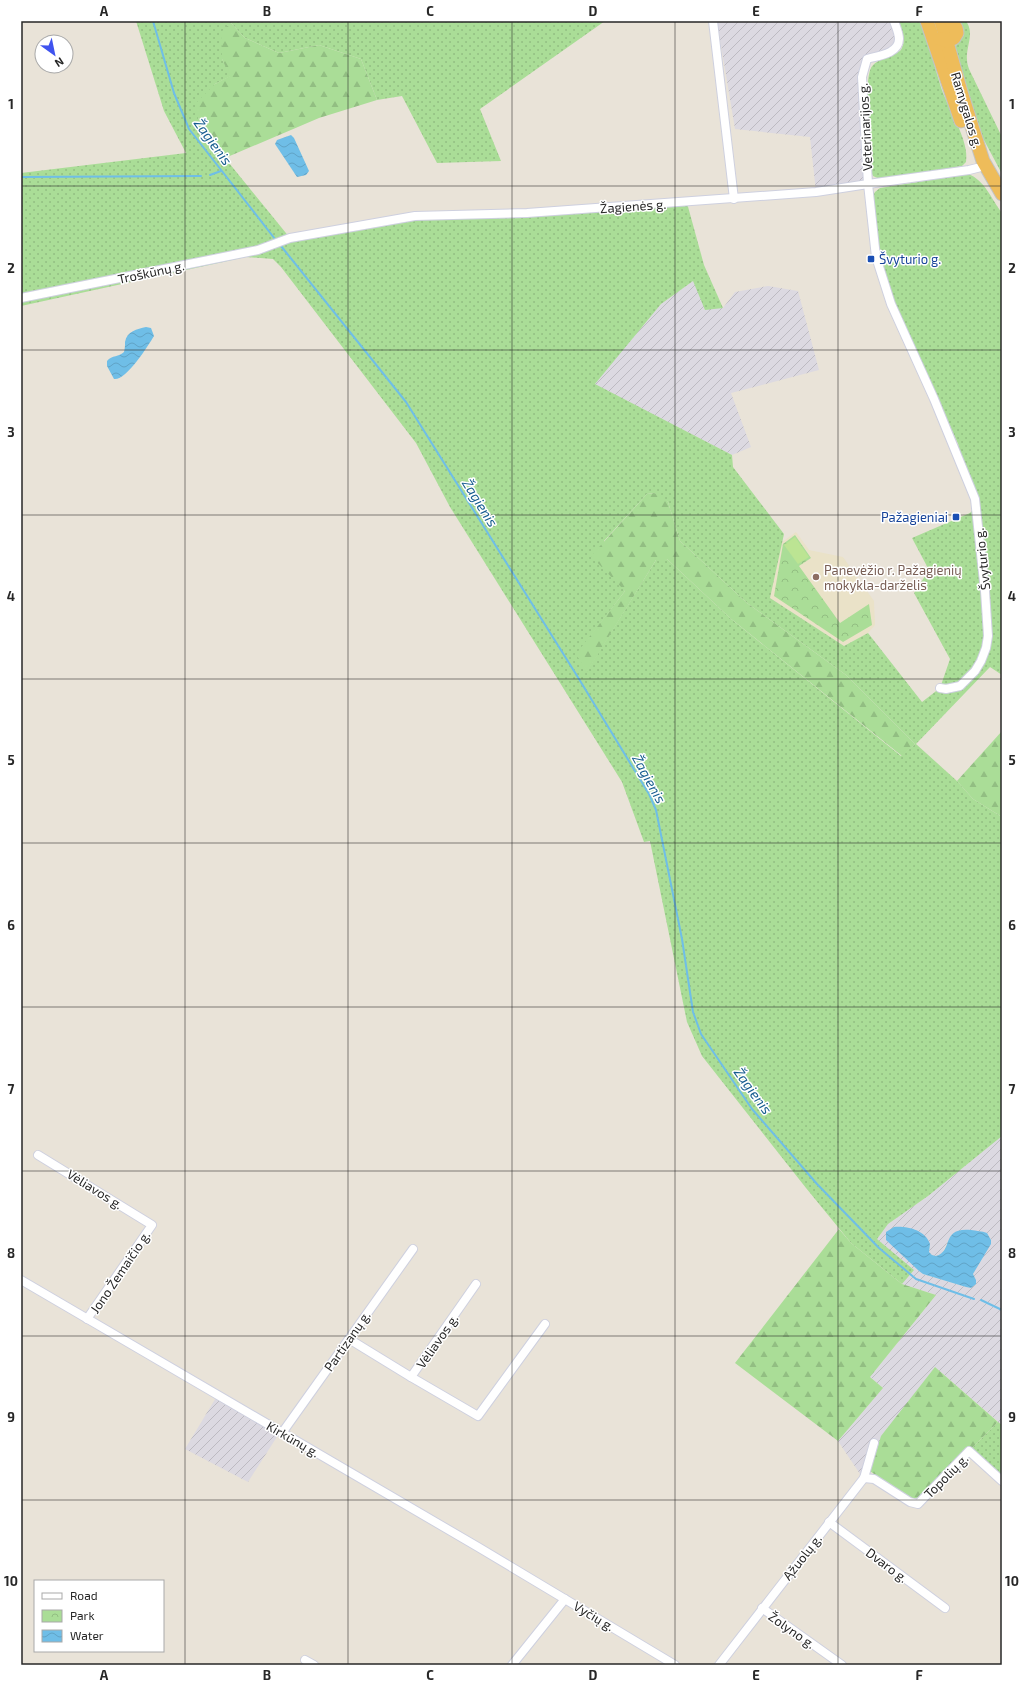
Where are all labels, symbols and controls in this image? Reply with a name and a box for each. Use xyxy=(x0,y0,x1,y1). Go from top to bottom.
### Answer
text: A xyxy=(100,3,109,19)
text: B xyxy=(263,3,271,19)
text: C xyxy=(426,3,434,19)
text: D xyxy=(589,3,598,19)
text: E xyxy=(752,3,760,19)
text: F xyxy=(915,3,923,19)
north arrow xyxy=(34,34,74,74)
text: N xyxy=(53,55,67,70)
street label: Ramygalos g. xyxy=(948,70,986,150)
street label: Veterinarijos g. xyxy=(855,82,875,171)
text: 1 xyxy=(8,96,14,112)
text: 1 xyxy=(1009,96,1015,112)
water label: Žagienis xyxy=(191,115,236,168)
street label: Žagienės g. xyxy=(599,196,667,216)
place label: Švyturio g. xyxy=(879,251,941,267)
marker: Švyturio g. xyxy=(866,254,876,264)
street label: Troškūnų g. xyxy=(116,257,186,287)
text: 2 xyxy=(7,260,15,276)
text: 2 xyxy=(1008,260,1016,276)
text: 3 xyxy=(7,424,15,440)
text: 3 xyxy=(1008,424,1016,440)
water label: Žagienis xyxy=(459,476,502,530)
place label: Pažagieniai xyxy=(881,509,948,525)
marker: Pažagieniai xyxy=(951,512,961,522)
street label: Švyturio g. xyxy=(971,527,993,591)
place label: Panevėžio r. Pažagienių mokykla-darželis xyxy=(824,562,962,593)
marker: Panevėžio r. Pažagienių mokykla-darželis xyxy=(811,572,821,582)
text: 4 xyxy=(7,588,15,604)
text: 4 xyxy=(1008,588,1016,604)
water label: Žagienis xyxy=(629,751,670,806)
text: 5 xyxy=(7,752,15,768)
text: 5 xyxy=(1008,752,1016,768)
text: 6 xyxy=(7,917,15,933)
text: 6 xyxy=(1008,917,1016,933)
water label: Žagienis xyxy=(731,1064,776,1117)
text: 7 xyxy=(8,1081,15,1097)
text: 7 xyxy=(1009,1081,1016,1097)
street label: Vėliavos g. xyxy=(64,1166,126,1212)
street label: Jono Žemaičio g. xyxy=(87,1228,153,1316)
text: 8 xyxy=(7,1245,15,1261)
text: 8 xyxy=(1008,1245,1016,1261)
street label: Partizanų g. xyxy=(320,1308,374,1374)
street label: Vėliavos g. xyxy=(413,1311,462,1371)
text: 9 xyxy=(7,1409,15,1425)
text: 9 xyxy=(1008,1409,1016,1425)
street label: Kirkūnų g. xyxy=(264,1418,322,1460)
street label: Topolių g. xyxy=(921,1451,971,1501)
street label: Ąžuolų g. xyxy=(779,1531,825,1583)
street label: Dvaro g. xyxy=(863,1544,911,1586)
text: 10 xyxy=(4,1573,18,1589)
text: 10 xyxy=(1005,1573,1019,1589)
legend xyxy=(34,1580,164,1652)
text: Road xyxy=(70,1588,98,1602)
street label: Vyčių g. xyxy=(571,1598,617,1634)
text: Park xyxy=(70,1608,95,1622)
street label: Žolyno g. xyxy=(766,1608,818,1652)
text: Water xyxy=(70,1628,104,1642)
text: A xyxy=(100,1667,109,1683)
text: B xyxy=(263,1667,271,1683)
text: C xyxy=(426,1667,434,1683)
text: D xyxy=(589,1667,598,1683)
text: E xyxy=(752,1667,760,1683)
text: F xyxy=(915,1667,923,1683)

